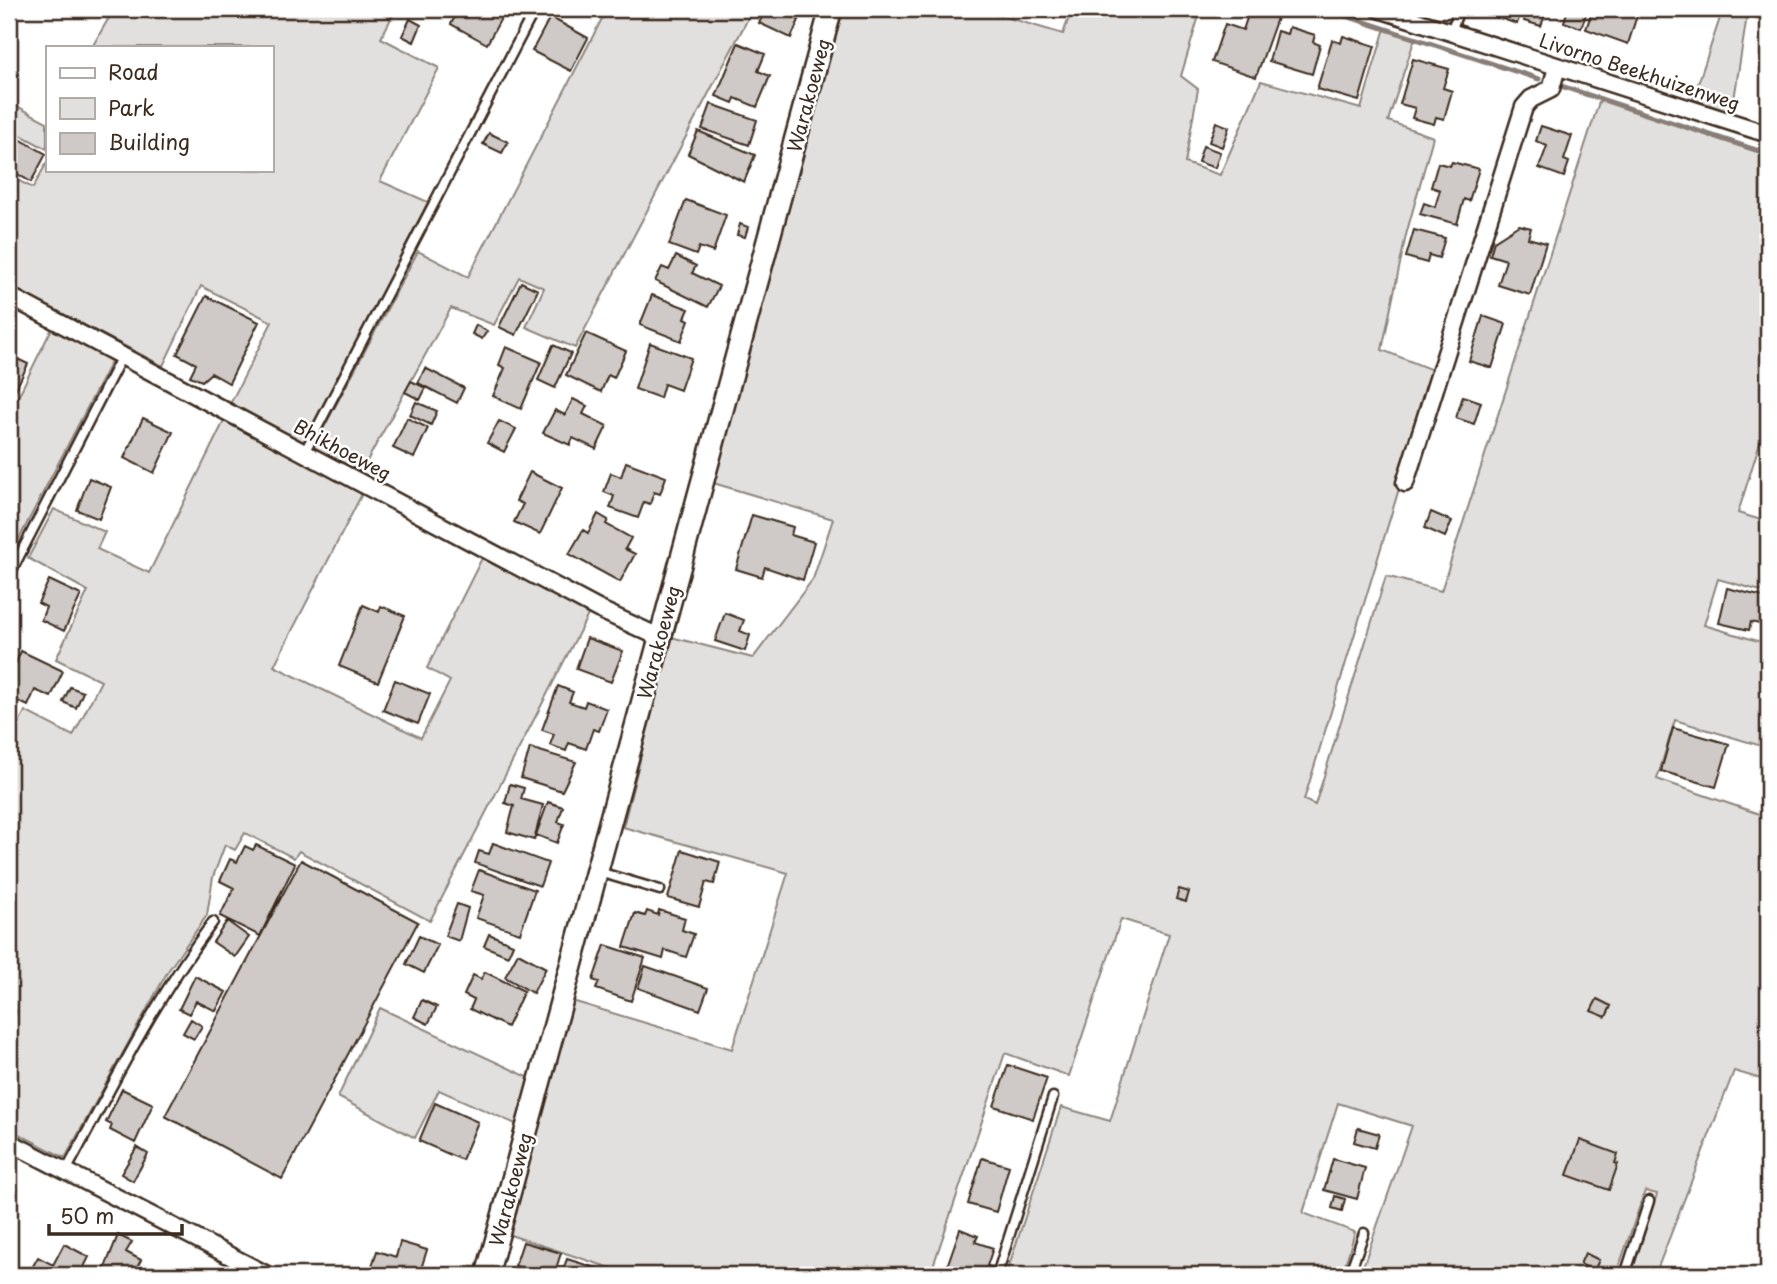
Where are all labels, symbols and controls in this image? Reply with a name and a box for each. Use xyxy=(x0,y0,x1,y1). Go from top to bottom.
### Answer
street label: Livorno Beekhuizenweg xyxy=(1536,25,1744,117)
street label: Warakoeweg xyxy=(779,35,837,155)
legend xyxy=(46,46,273,172)
text: Road xyxy=(108,55,159,87)
text: Park xyxy=(108,91,155,123)
text: Building xyxy=(108,125,190,157)
street label: Bhikhoeweg xyxy=(289,412,397,486)
street label: Warakoeweg xyxy=(629,582,687,702)
street label: Warakoeweg xyxy=(481,1129,539,1249)
scale bar xyxy=(49,1193,182,1237)
text: 50 m xyxy=(60,1199,114,1231)

